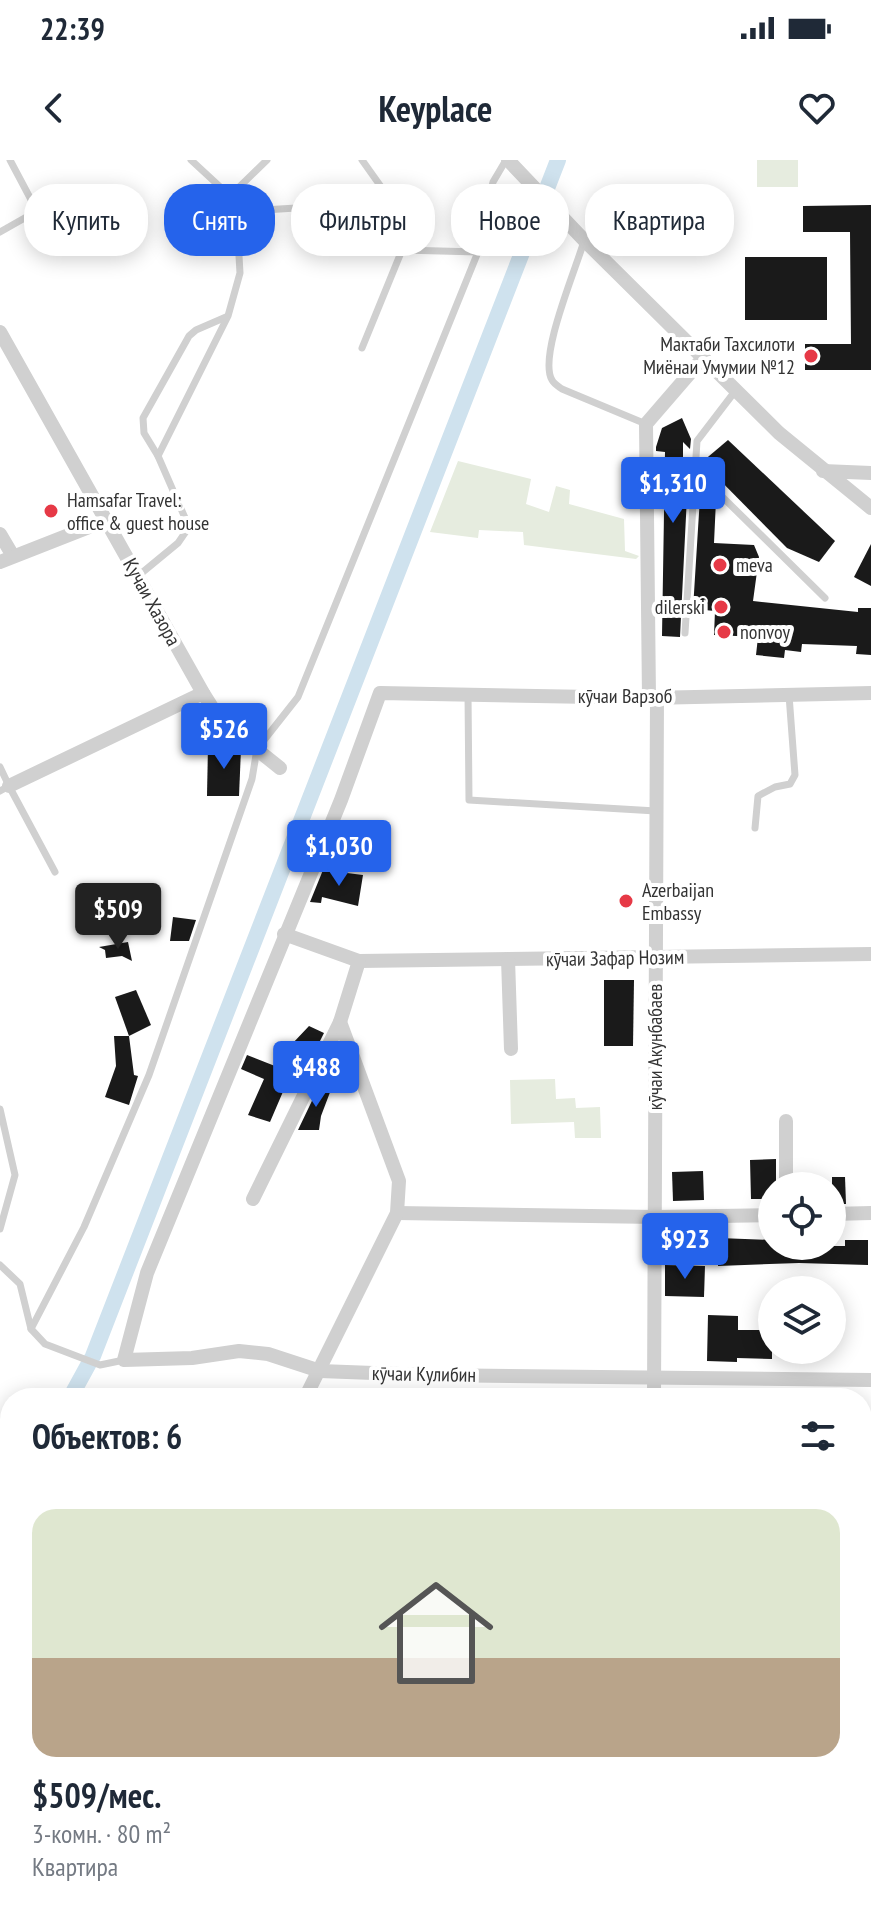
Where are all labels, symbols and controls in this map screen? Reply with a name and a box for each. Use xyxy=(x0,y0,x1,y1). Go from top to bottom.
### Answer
text: 22:39 xyxy=(40,9,105,48)
text: Keyplace xyxy=(379,85,492,132)
icon: back xyxy=(32,86,76,130)
icon: heart xyxy=(795,86,839,130)
chip: Купить xyxy=(24,184,148,256)
chip: Снять xyxy=(164,184,275,256)
chip: Фильтры xyxy=(291,184,435,256)
chip: Новое xyxy=(451,184,569,256)
chip: Квартира xyxy=(585,184,734,256)
place label: Мактаби Тахсилоти Миёнаи Умумии №12 xyxy=(643,331,795,380)
marker: Мактаби Тахсилоти Миёнаи Умумии №12 xyxy=(802,347,820,365)
pin: $1,310 xyxy=(608,457,738,525)
text: $1,310 xyxy=(639,466,707,499)
place label: Hamsafar Travel: office & guest house xyxy=(67,487,209,536)
marker: Hamsafar Travel: office & guest house xyxy=(42,502,60,520)
place label: meva xyxy=(736,552,773,578)
street label: Кучаи Хазора xyxy=(117,554,187,650)
marker: meva xyxy=(711,556,729,574)
place label: dilerski xyxy=(655,594,705,620)
marker: dilerski xyxy=(712,598,730,616)
place label: nonvoy xyxy=(740,619,790,645)
marker: nonvoy xyxy=(715,623,733,641)
street label: кӯчаи Варзоб xyxy=(578,683,672,709)
pin: $526 xyxy=(177,703,271,771)
text: $526 xyxy=(199,712,249,745)
pin: $1,030 xyxy=(274,820,404,888)
text: $1,030 xyxy=(305,829,373,862)
place label: Azerbaijan Embassy xyxy=(642,877,714,926)
pin: $509 xyxy=(71,883,165,951)
text: $509 xyxy=(93,892,143,925)
marker: Azerbaijan Embassy xyxy=(617,892,635,910)
street label: кӯчаи Зафар Нозим xyxy=(546,944,684,972)
street label: кӯчаи Акунбабаев xyxy=(642,984,668,1110)
pin: $488 xyxy=(269,1041,363,1109)
text: $488 xyxy=(291,1050,341,1083)
map controls xyxy=(758,1172,846,1364)
button: locate xyxy=(758,1172,846,1260)
pin: $923 xyxy=(638,1213,732,1281)
text: $923 xyxy=(660,1222,710,1255)
button: layers xyxy=(758,1276,846,1364)
street label: кӯчаи Кулибин xyxy=(372,1360,476,1388)
text: Объектов: 6 xyxy=(32,1414,182,1458)
icon: filters xyxy=(796,1414,840,1458)
icon: home xyxy=(364,1561,508,1705)
text: $509/мес. xyxy=(32,1773,161,1817)
text: 3-комн. · 80 m² xyxy=(32,1817,171,1850)
text: Квартира xyxy=(32,1850,118,1883)

